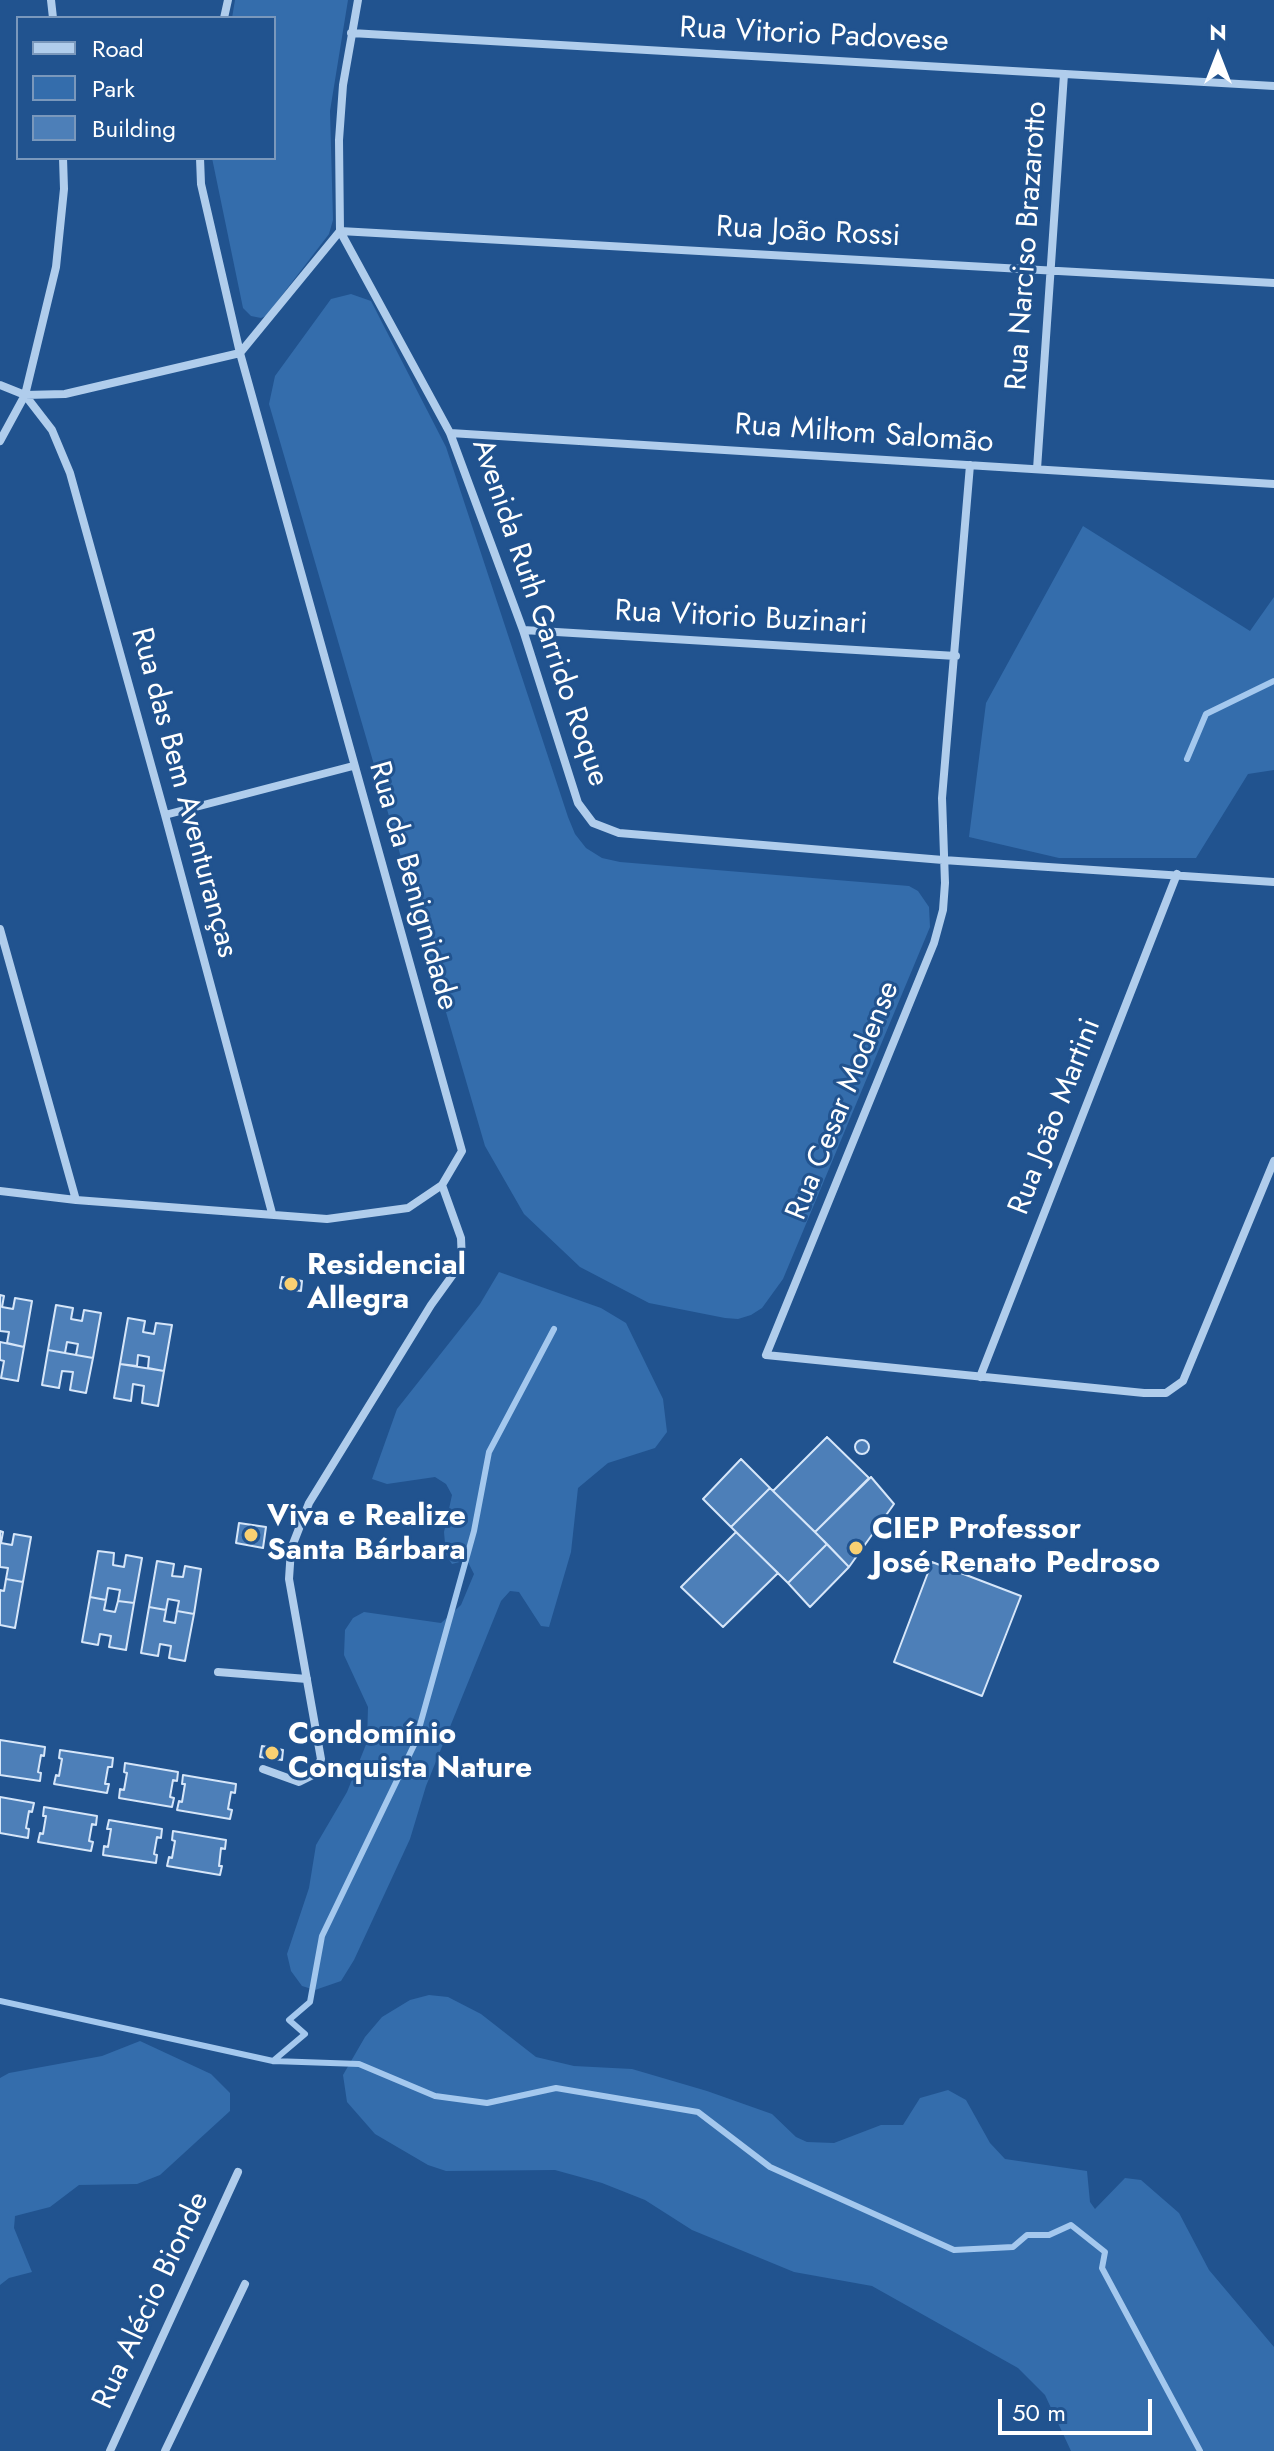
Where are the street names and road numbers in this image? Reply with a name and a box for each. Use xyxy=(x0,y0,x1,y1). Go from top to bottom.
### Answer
street label: Rua Vitorio Padovese xyxy=(679,11,949,61)
street label: Rua Narciso Brazarotto xyxy=(1000,100,1056,392)
street label: Rua João Rossi xyxy=(715,210,901,256)
street label: Rua Miltom Salomão xyxy=(733,408,995,462)
street label: Avenida Ruth Garrido Roque xyxy=(463,435,615,791)
street label: Rua Vitorio Buzinari xyxy=(614,594,868,644)
street label: Rua das Bem Aventuranças xyxy=(122,624,244,962)
street label: Rua da Benignidade xyxy=(359,758,465,1014)
street label: Rua Cesar Modense xyxy=(780,976,908,1226)
street label: Rua João Martini xyxy=(1002,1014,1110,1220)
street label: Rua Alécio Bionde xyxy=(86,2187,218,2415)

